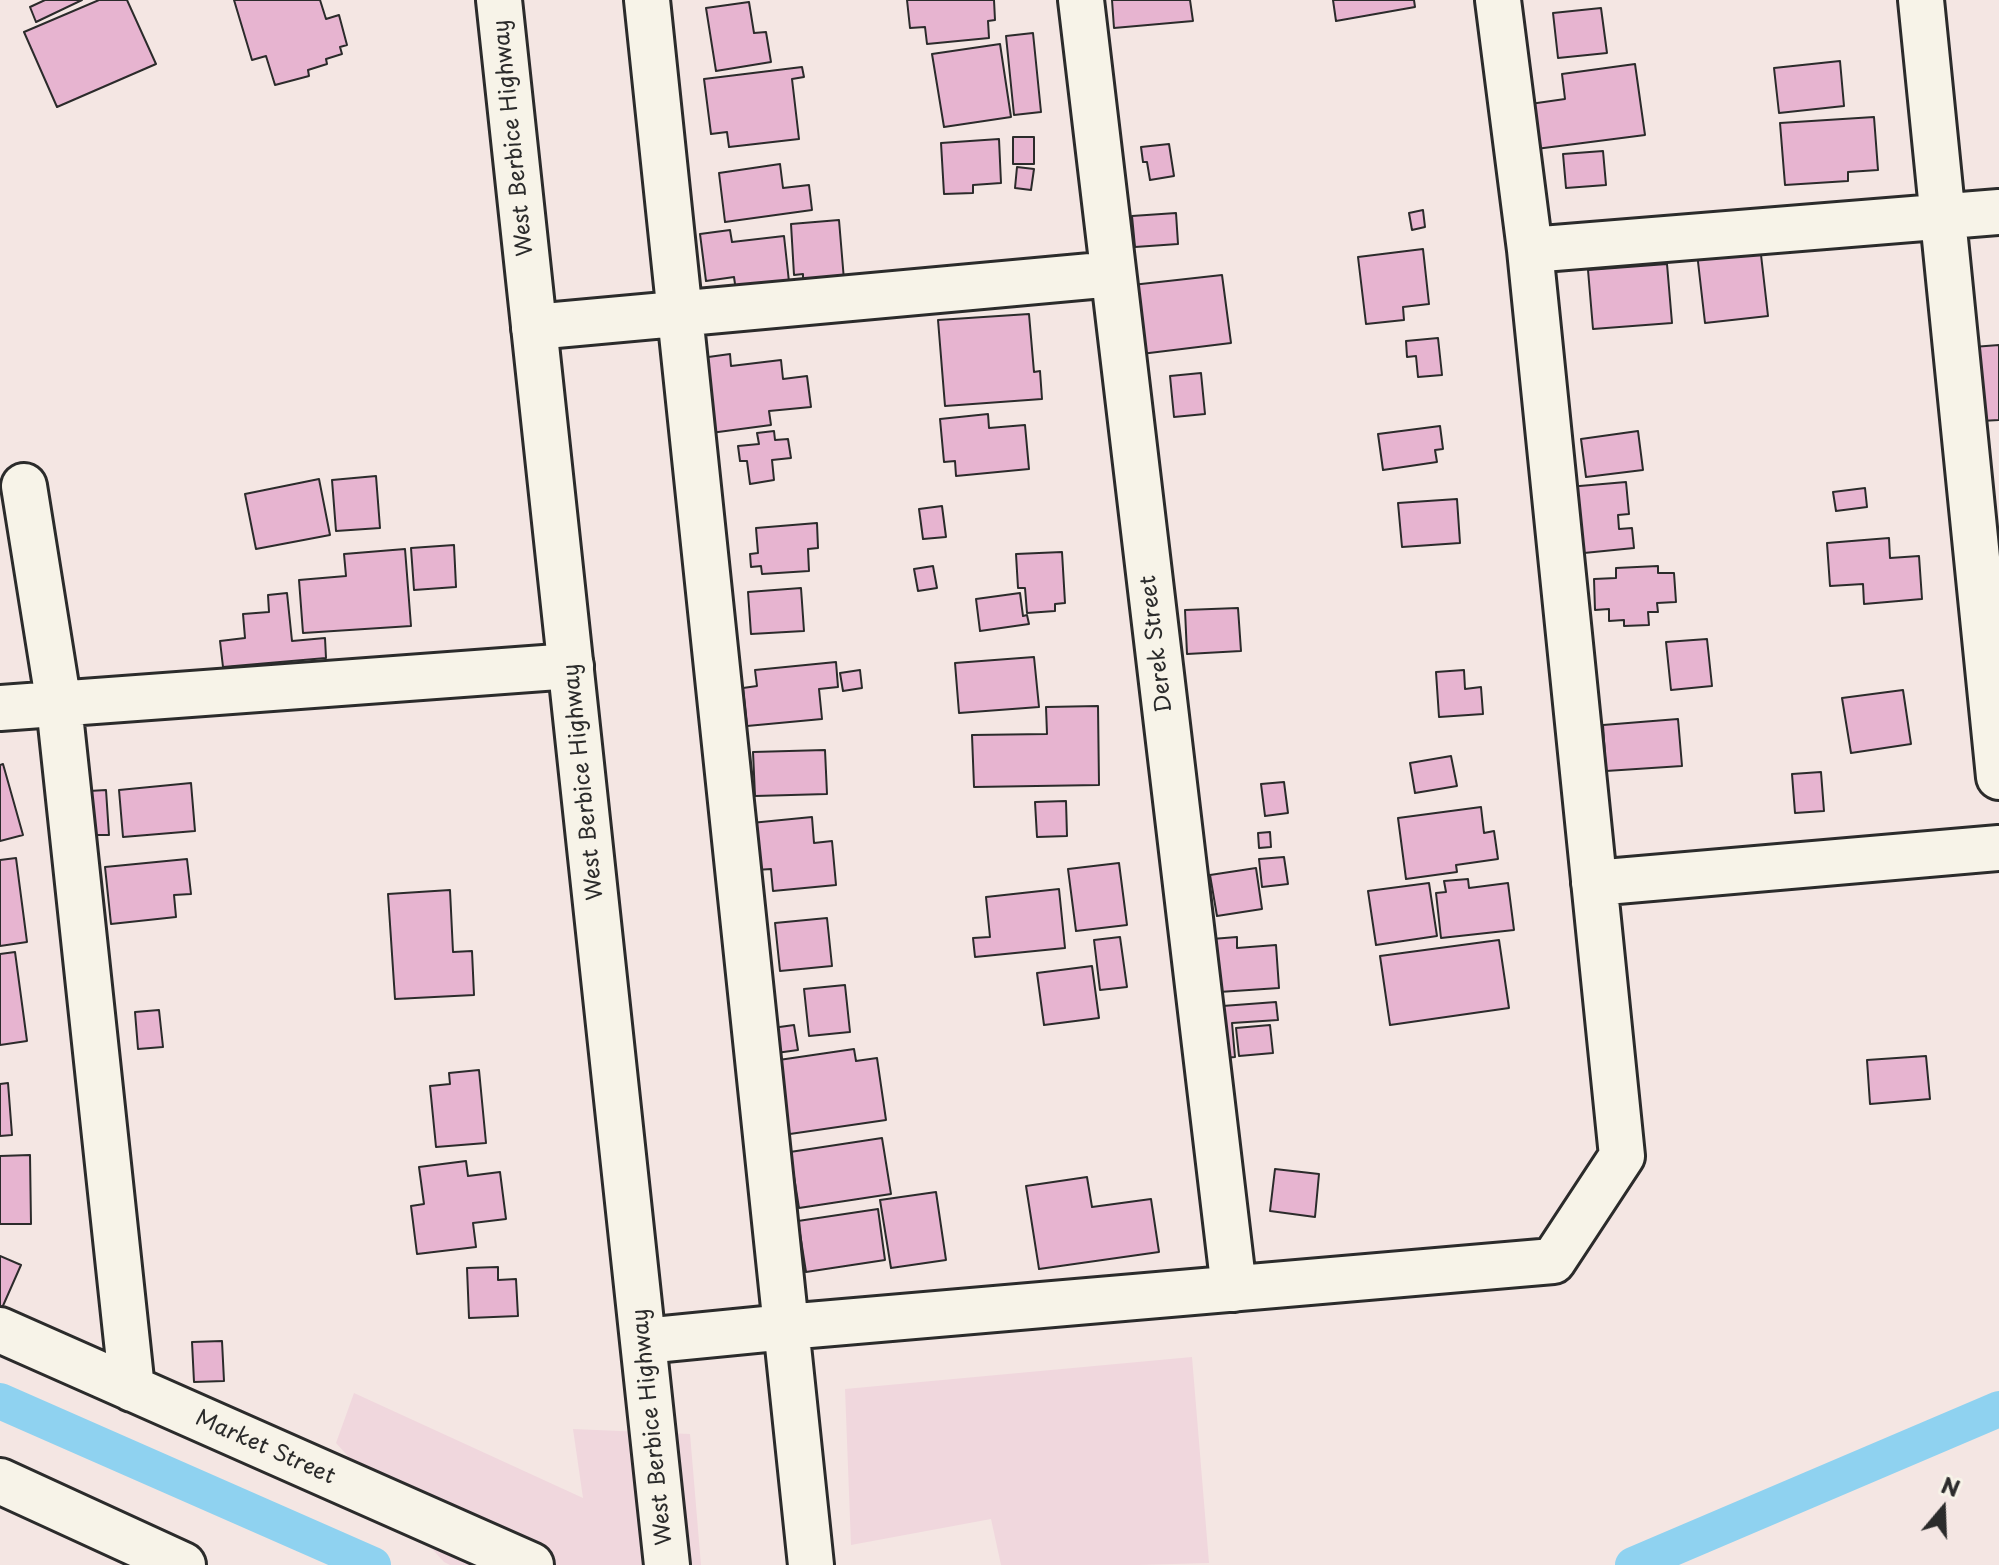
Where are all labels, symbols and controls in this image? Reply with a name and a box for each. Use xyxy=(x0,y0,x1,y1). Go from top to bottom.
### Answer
street label: West Berbice Highway xyxy=(488,19,540,257)
street label: Derek Street xyxy=(1135,574,1179,714)
street label: West Berbice Highway xyxy=(558,663,610,901)
street label: West Berbice Highway xyxy=(627,1308,679,1546)
street label: Market Street xyxy=(191,1405,339,1491)
text: N xyxy=(1937,1467,1965,1504)
north arrow xyxy=(1903,1469,1983,1549)

